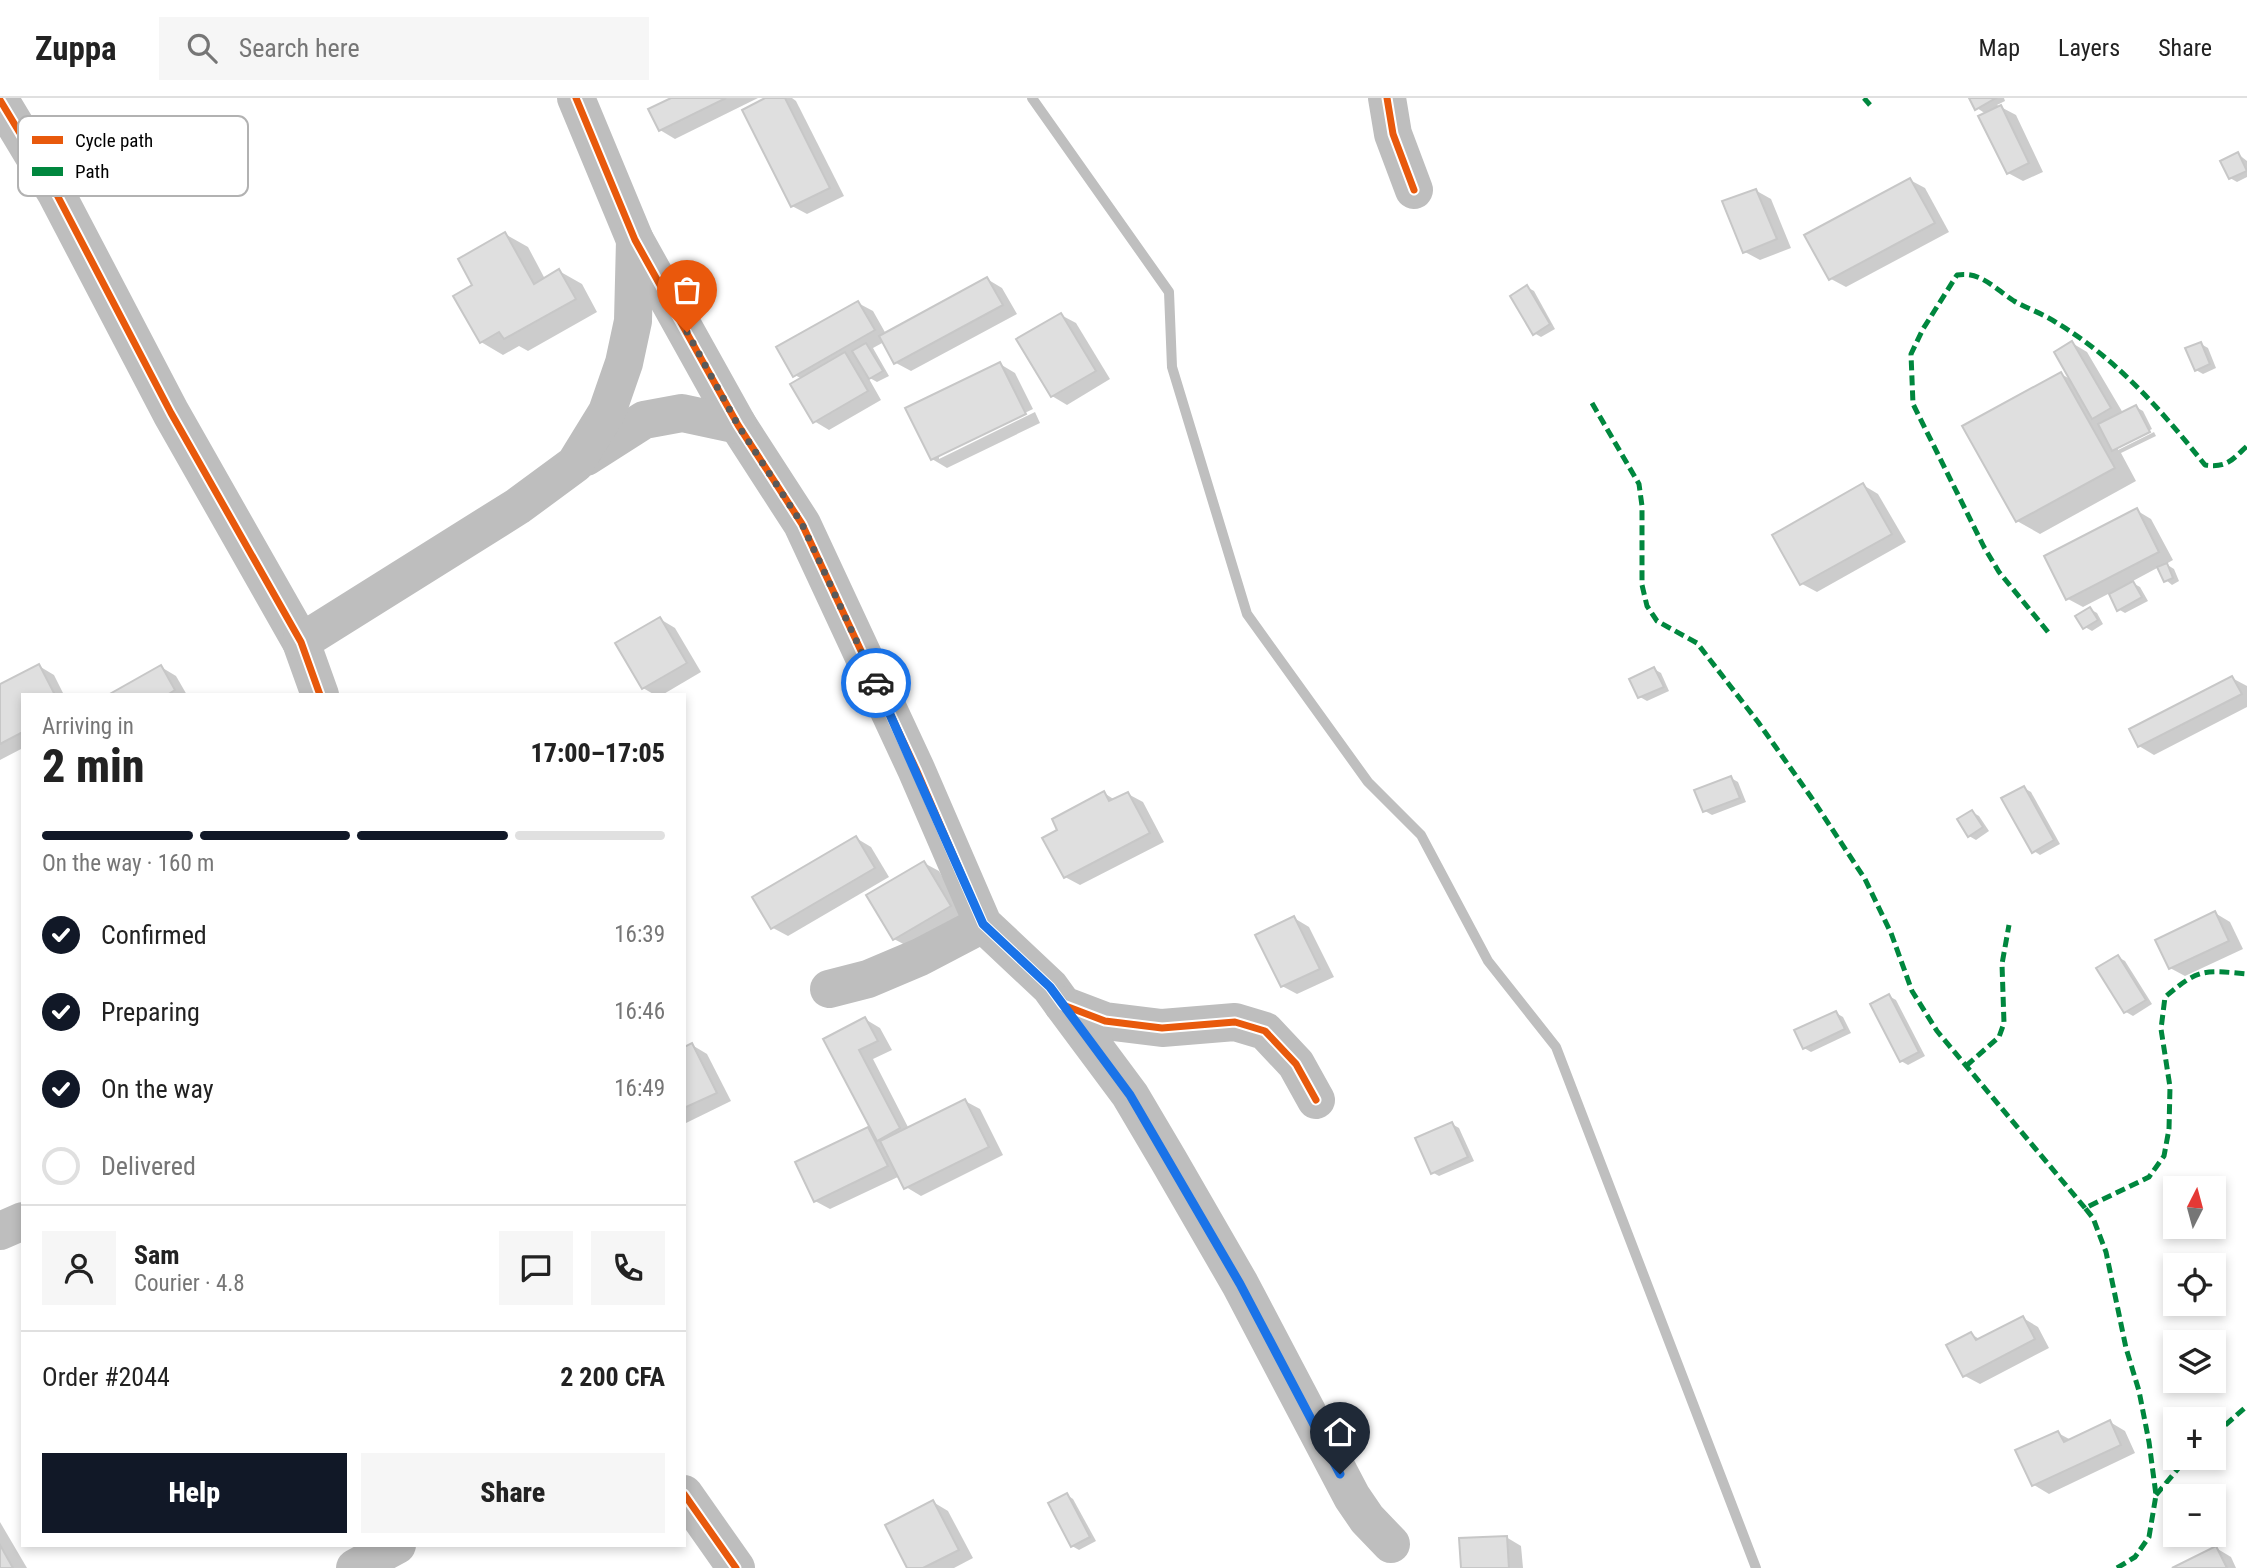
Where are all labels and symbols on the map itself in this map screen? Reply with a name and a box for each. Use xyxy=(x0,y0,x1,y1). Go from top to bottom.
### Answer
legend xyxy=(18,116,248,196)
text: Cycle path xyxy=(75,129,153,152)
text: Path xyxy=(75,160,109,183)
pin xyxy=(657,260,717,332)
courier xyxy=(841,648,911,718)
north arrow xyxy=(2163,1176,2226,1239)
pin xyxy=(1310,1402,1370,1474)

